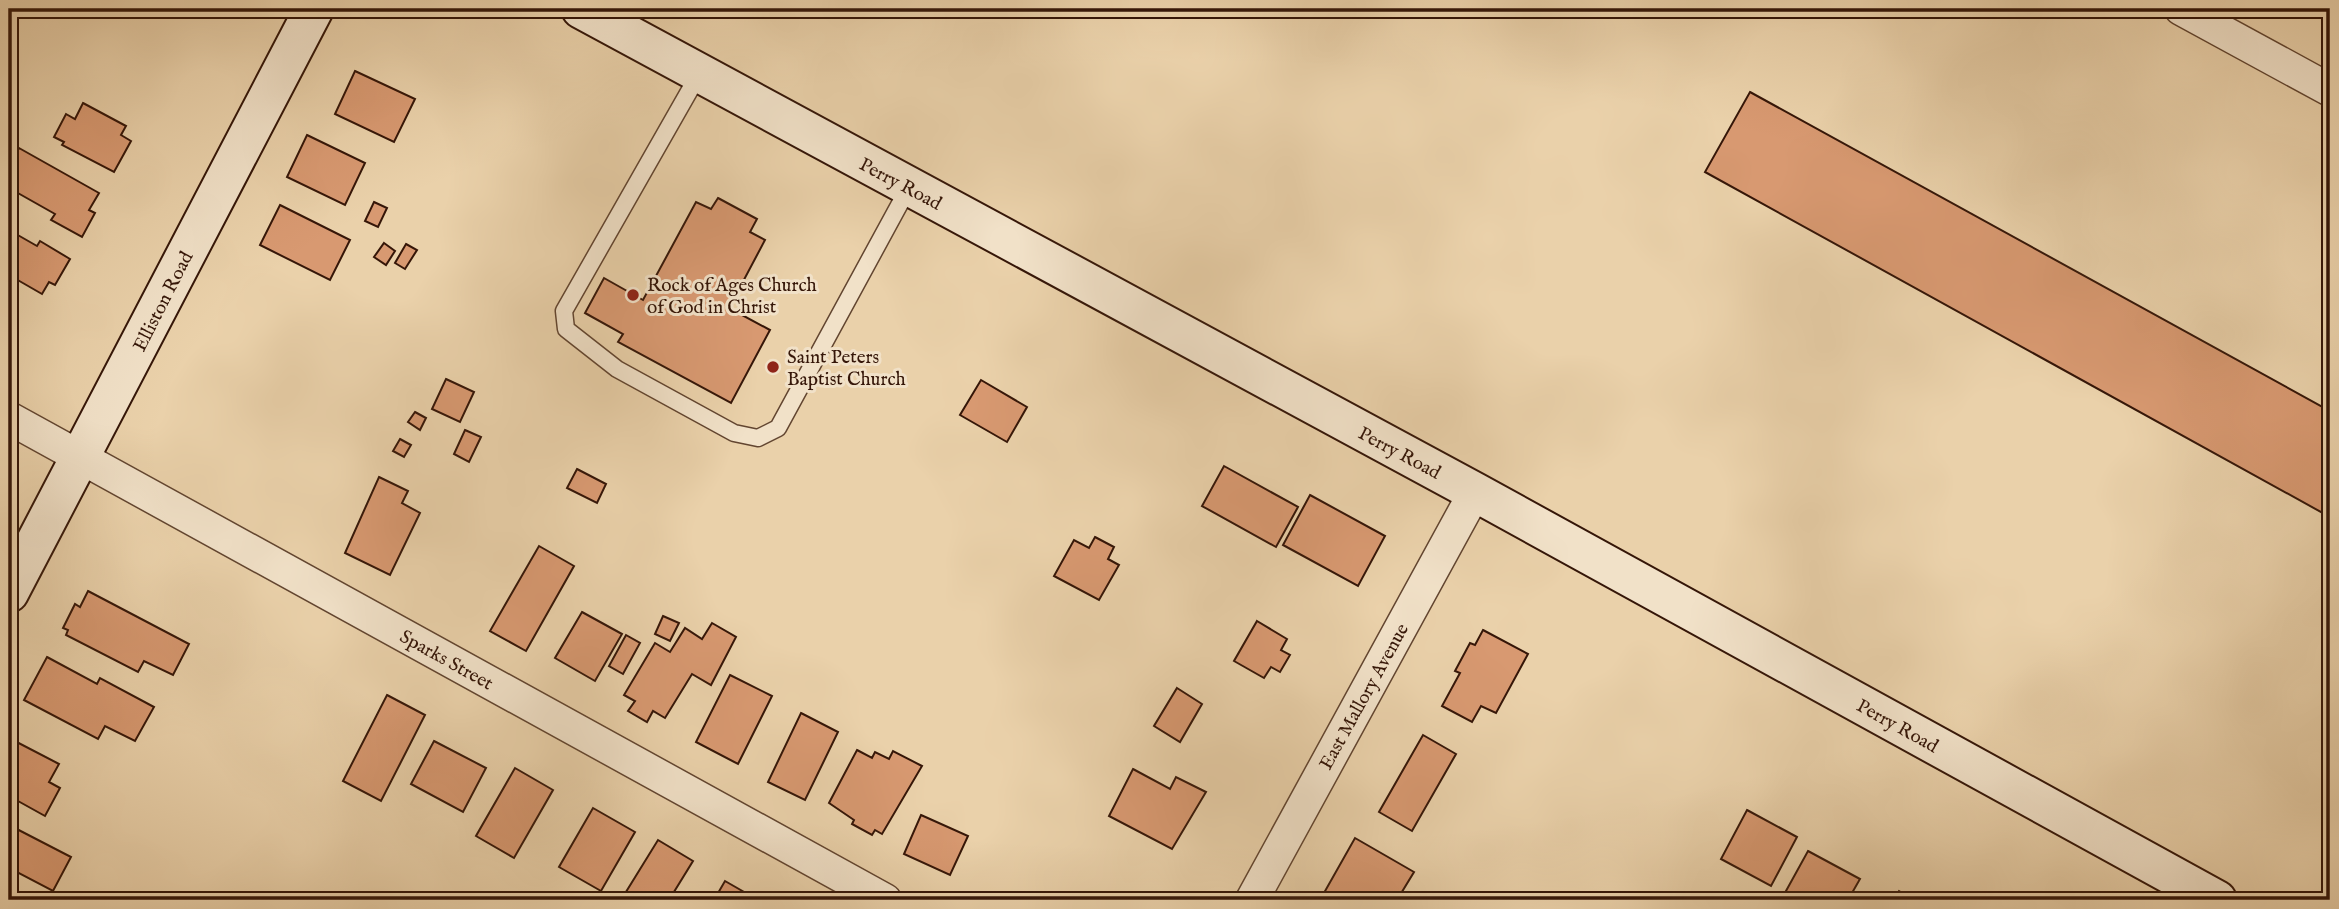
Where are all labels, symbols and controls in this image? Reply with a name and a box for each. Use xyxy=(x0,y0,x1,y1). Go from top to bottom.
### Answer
street label: Perry Road xyxy=(855,153,946,217)
street label: Elliston Road xyxy=(128,247,200,356)
place label: Rock of Ages Church of God in Christ xyxy=(647,274,817,320)
marker: Rock of Ages Church of God in Christ xyxy=(625,287,641,303)
place label: Saint Peters Baptist Church xyxy=(787,346,906,392)
marker: Saint Peters Baptist Church xyxy=(765,359,781,375)
street label: Perry Road xyxy=(1354,422,1445,486)
street label: East Mallory Avenue xyxy=(1315,619,1415,774)
street label: Sparks Street xyxy=(395,625,497,697)
street label: Perry Road xyxy=(1852,694,1943,759)

